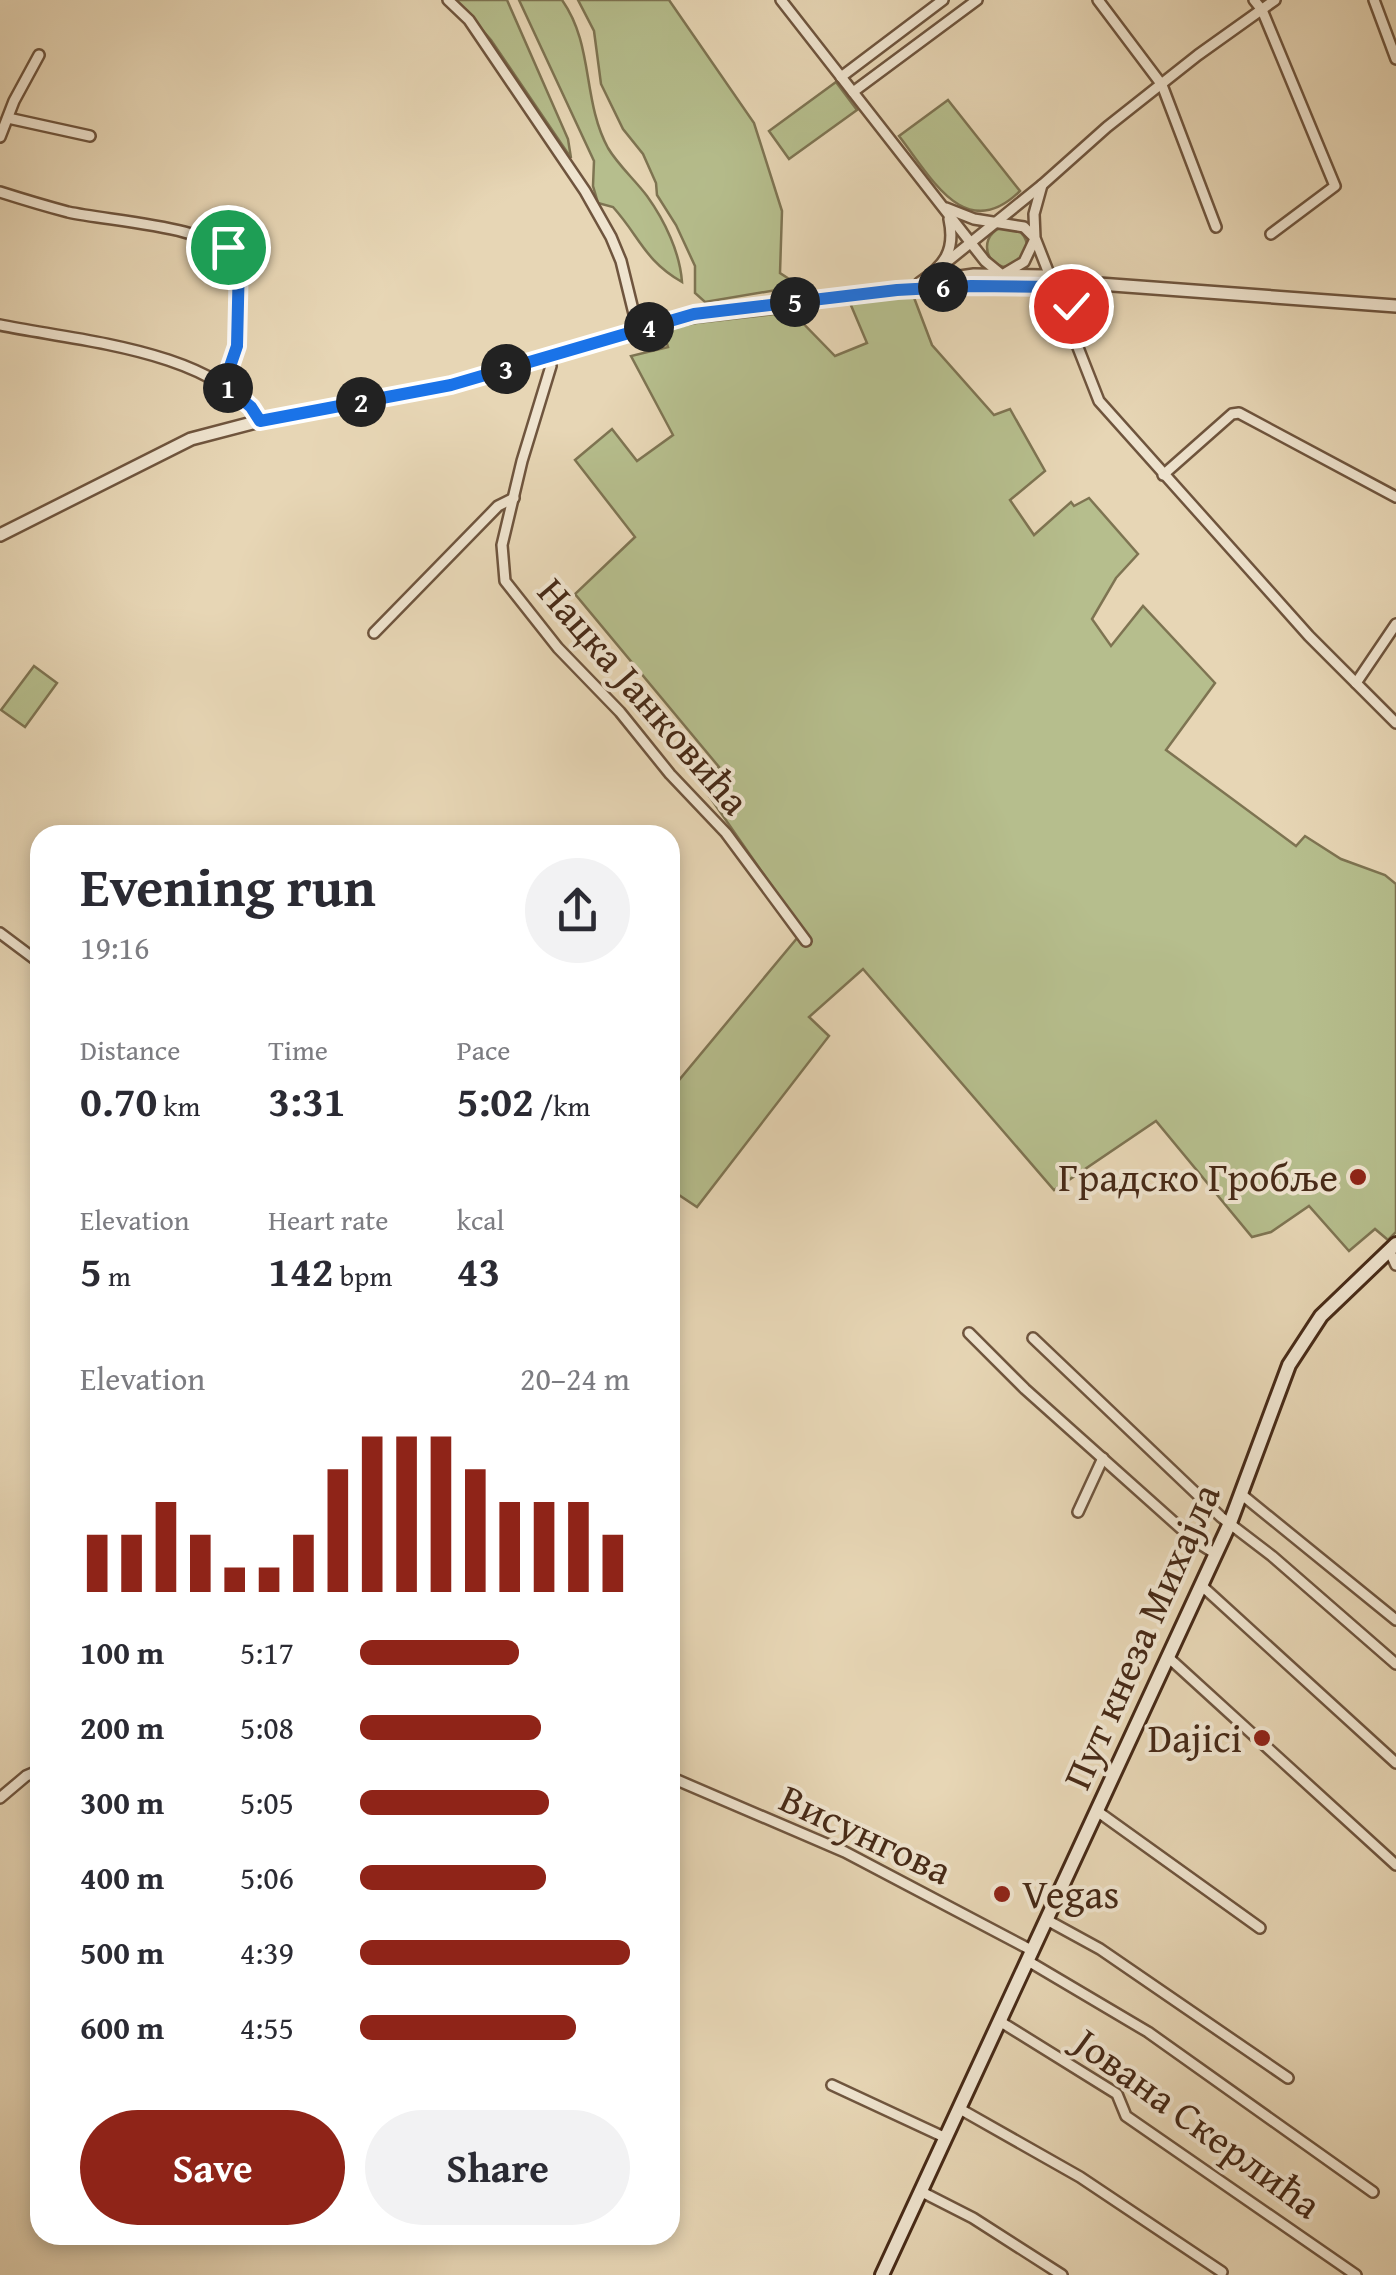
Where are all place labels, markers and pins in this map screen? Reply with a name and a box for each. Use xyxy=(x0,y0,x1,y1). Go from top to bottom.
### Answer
pin xyxy=(186,205,271,290)
pin: 6 xyxy=(918,262,968,312)
pin xyxy=(1029,264,1114,349)
pin: 5 xyxy=(770,277,820,327)
pin: 4 xyxy=(624,302,674,352)
pin: 3 xyxy=(481,344,531,394)
pin: 1 xyxy=(203,363,253,413)
pin: 2 xyxy=(336,377,386,427)
place label: Градско Гробље xyxy=(1058,1147,1338,1206)
marker: Градско Гробље xyxy=(1347,1166,1369,1188)
place label: Dajici xyxy=(1148,1708,1242,1767)
marker: Dajici xyxy=(1251,1727,1273,1749)
place label: Vegas xyxy=(1022,1864,1119,1923)
marker: Vegas xyxy=(991,1883,1013,1905)

